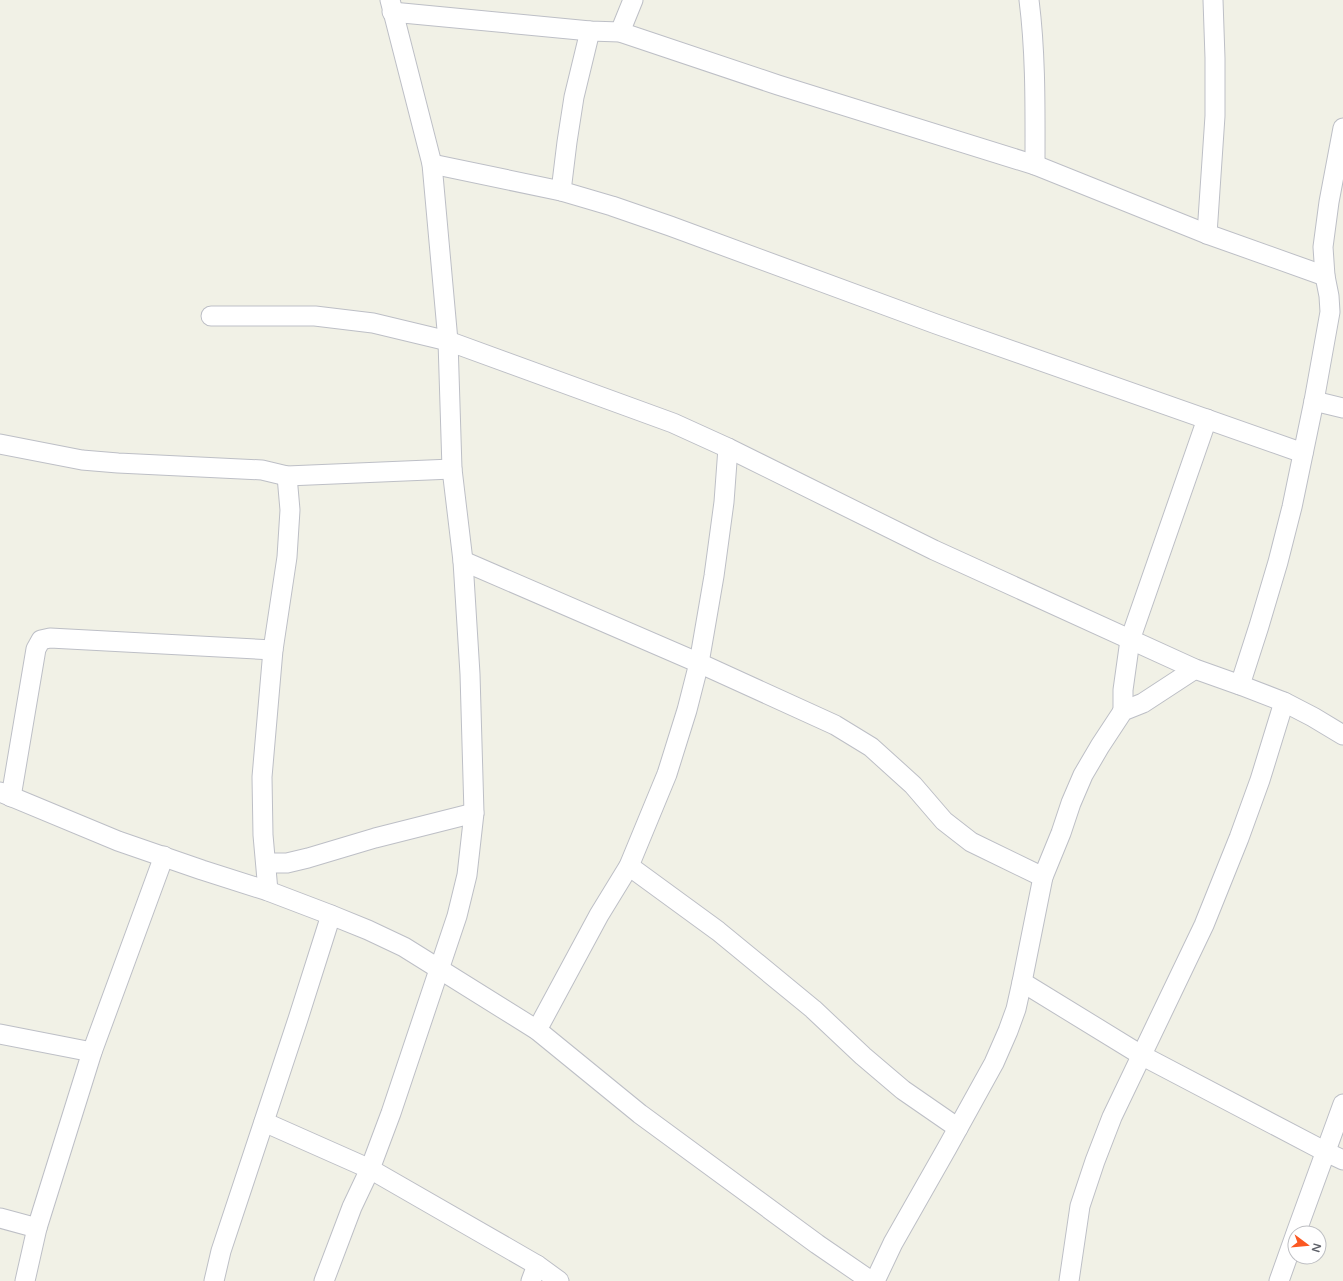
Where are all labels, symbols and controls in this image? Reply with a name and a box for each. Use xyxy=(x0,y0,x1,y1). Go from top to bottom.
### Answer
north arrow xyxy=(1287,1225,1327,1265)
text: N xyxy=(1309,1242,1324,1254)

